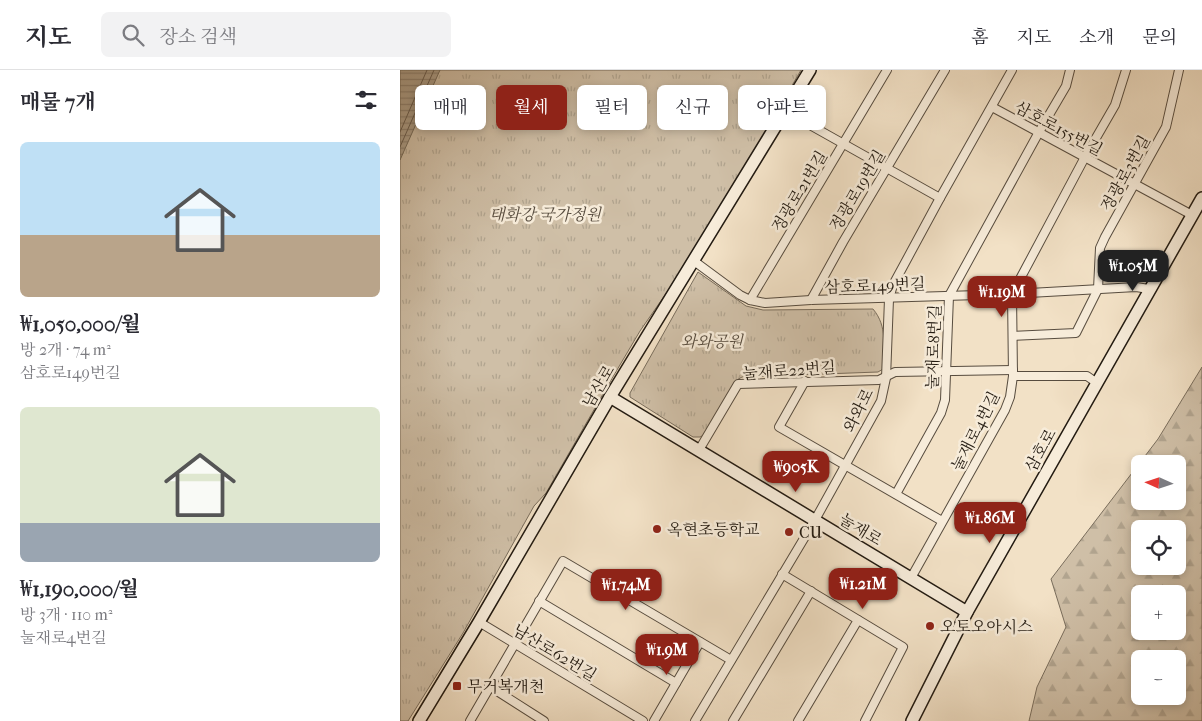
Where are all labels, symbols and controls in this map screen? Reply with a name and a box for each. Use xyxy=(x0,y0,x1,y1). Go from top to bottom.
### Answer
search box xyxy=(101,12,451,57)
icon: search xyxy=(119,21,147,49)
text: 지도 xyxy=(25,23,71,51)
text: 장소 검색 xyxy=(159,26,237,48)
text: 홈 xyxy=(971,27,989,48)
text: 지도 xyxy=(1017,27,1051,48)
text: 소개 xyxy=(1079,27,1114,48)
text: 문의 xyxy=(1142,27,1177,48)
chip: 매매 xyxy=(415,85,486,130)
chip: 월세 xyxy=(496,85,567,130)
chip: 필터 xyxy=(577,85,647,130)
chip: 신규 xyxy=(657,85,728,130)
chip: 아파트 xyxy=(738,85,826,130)
icon: filters xyxy=(352,86,380,114)
text: 매물 7개 xyxy=(20,90,96,114)
street label: 삼호로155번길 xyxy=(1012,97,1106,160)
street label: 정광로3번길 xyxy=(1097,132,1154,215)
street label: 정광로19번길 xyxy=(826,146,889,234)
street label: 정광로21번길 xyxy=(768,147,831,235)
icon: home xyxy=(155,175,245,265)
park label: 태화강 국가정원 xyxy=(489,205,602,224)
pin: ₩1.05M xyxy=(1092,250,1174,292)
text: ₩1.05M xyxy=(1109,256,1157,275)
street label: 삼호로149번길 xyxy=(824,274,926,297)
pin: ₩1.19M xyxy=(961,276,1043,318)
text: ₩1.19M xyxy=(979,282,1025,301)
street label: 눌재로8번길 xyxy=(923,304,944,390)
text: ₩1,050,000/월 xyxy=(20,312,141,336)
park label: 와와공원 xyxy=(681,332,744,351)
text: 방 2개 · 74 m² xyxy=(20,340,111,359)
street label: 눌재로22번길 xyxy=(742,358,836,383)
street label: 남산로 xyxy=(578,361,619,411)
text: 삼호로149번길 xyxy=(20,363,121,382)
street label: 와와로 xyxy=(839,385,878,435)
street label: 눌재로4번길 xyxy=(947,388,1004,474)
street label: 삼호로 xyxy=(1021,425,1060,475)
icon: home xyxy=(155,440,245,530)
pin: ₩905K xyxy=(761,450,831,493)
north arrow xyxy=(1131,455,1186,510)
map controls xyxy=(1131,455,1186,705)
text: ₩905K xyxy=(773,457,819,476)
pin: ₩1.86M xyxy=(949,502,1031,544)
text: ₩1.86M xyxy=(965,508,1015,527)
street label: 눌재로 xyxy=(836,509,886,550)
place label: 옥현초등학교 xyxy=(667,520,760,539)
button: locate xyxy=(1131,520,1186,575)
marker: 옥현초등학교 xyxy=(651,523,663,535)
place label: CU xyxy=(799,523,823,542)
marker: CU xyxy=(783,526,795,538)
pin: ₩1.74M xyxy=(585,568,667,611)
pin: ₩1.21M xyxy=(822,568,904,610)
text: ₩1.21M xyxy=(840,574,886,593)
text: ₩1.74M xyxy=(602,575,650,594)
text: ₩1,190,000/월 xyxy=(20,577,139,601)
button: + xyxy=(1131,585,1186,640)
text: 방 3개 · 110 m² xyxy=(20,605,112,624)
place label: 오토오아시스 xyxy=(940,617,1033,636)
street label: 남산로62번길 xyxy=(509,620,600,685)
marker: 오토오아시스 xyxy=(924,620,936,632)
text: 눌재로4번길 xyxy=(20,628,107,647)
pin: ₩1.9M xyxy=(632,634,702,676)
text: ₩1.9M xyxy=(646,640,688,659)
button: − xyxy=(1131,650,1186,705)
place label: 무거복개천 xyxy=(467,677,544,696)
marker: 무거복개천 xyxy=(451,680,463,692)

